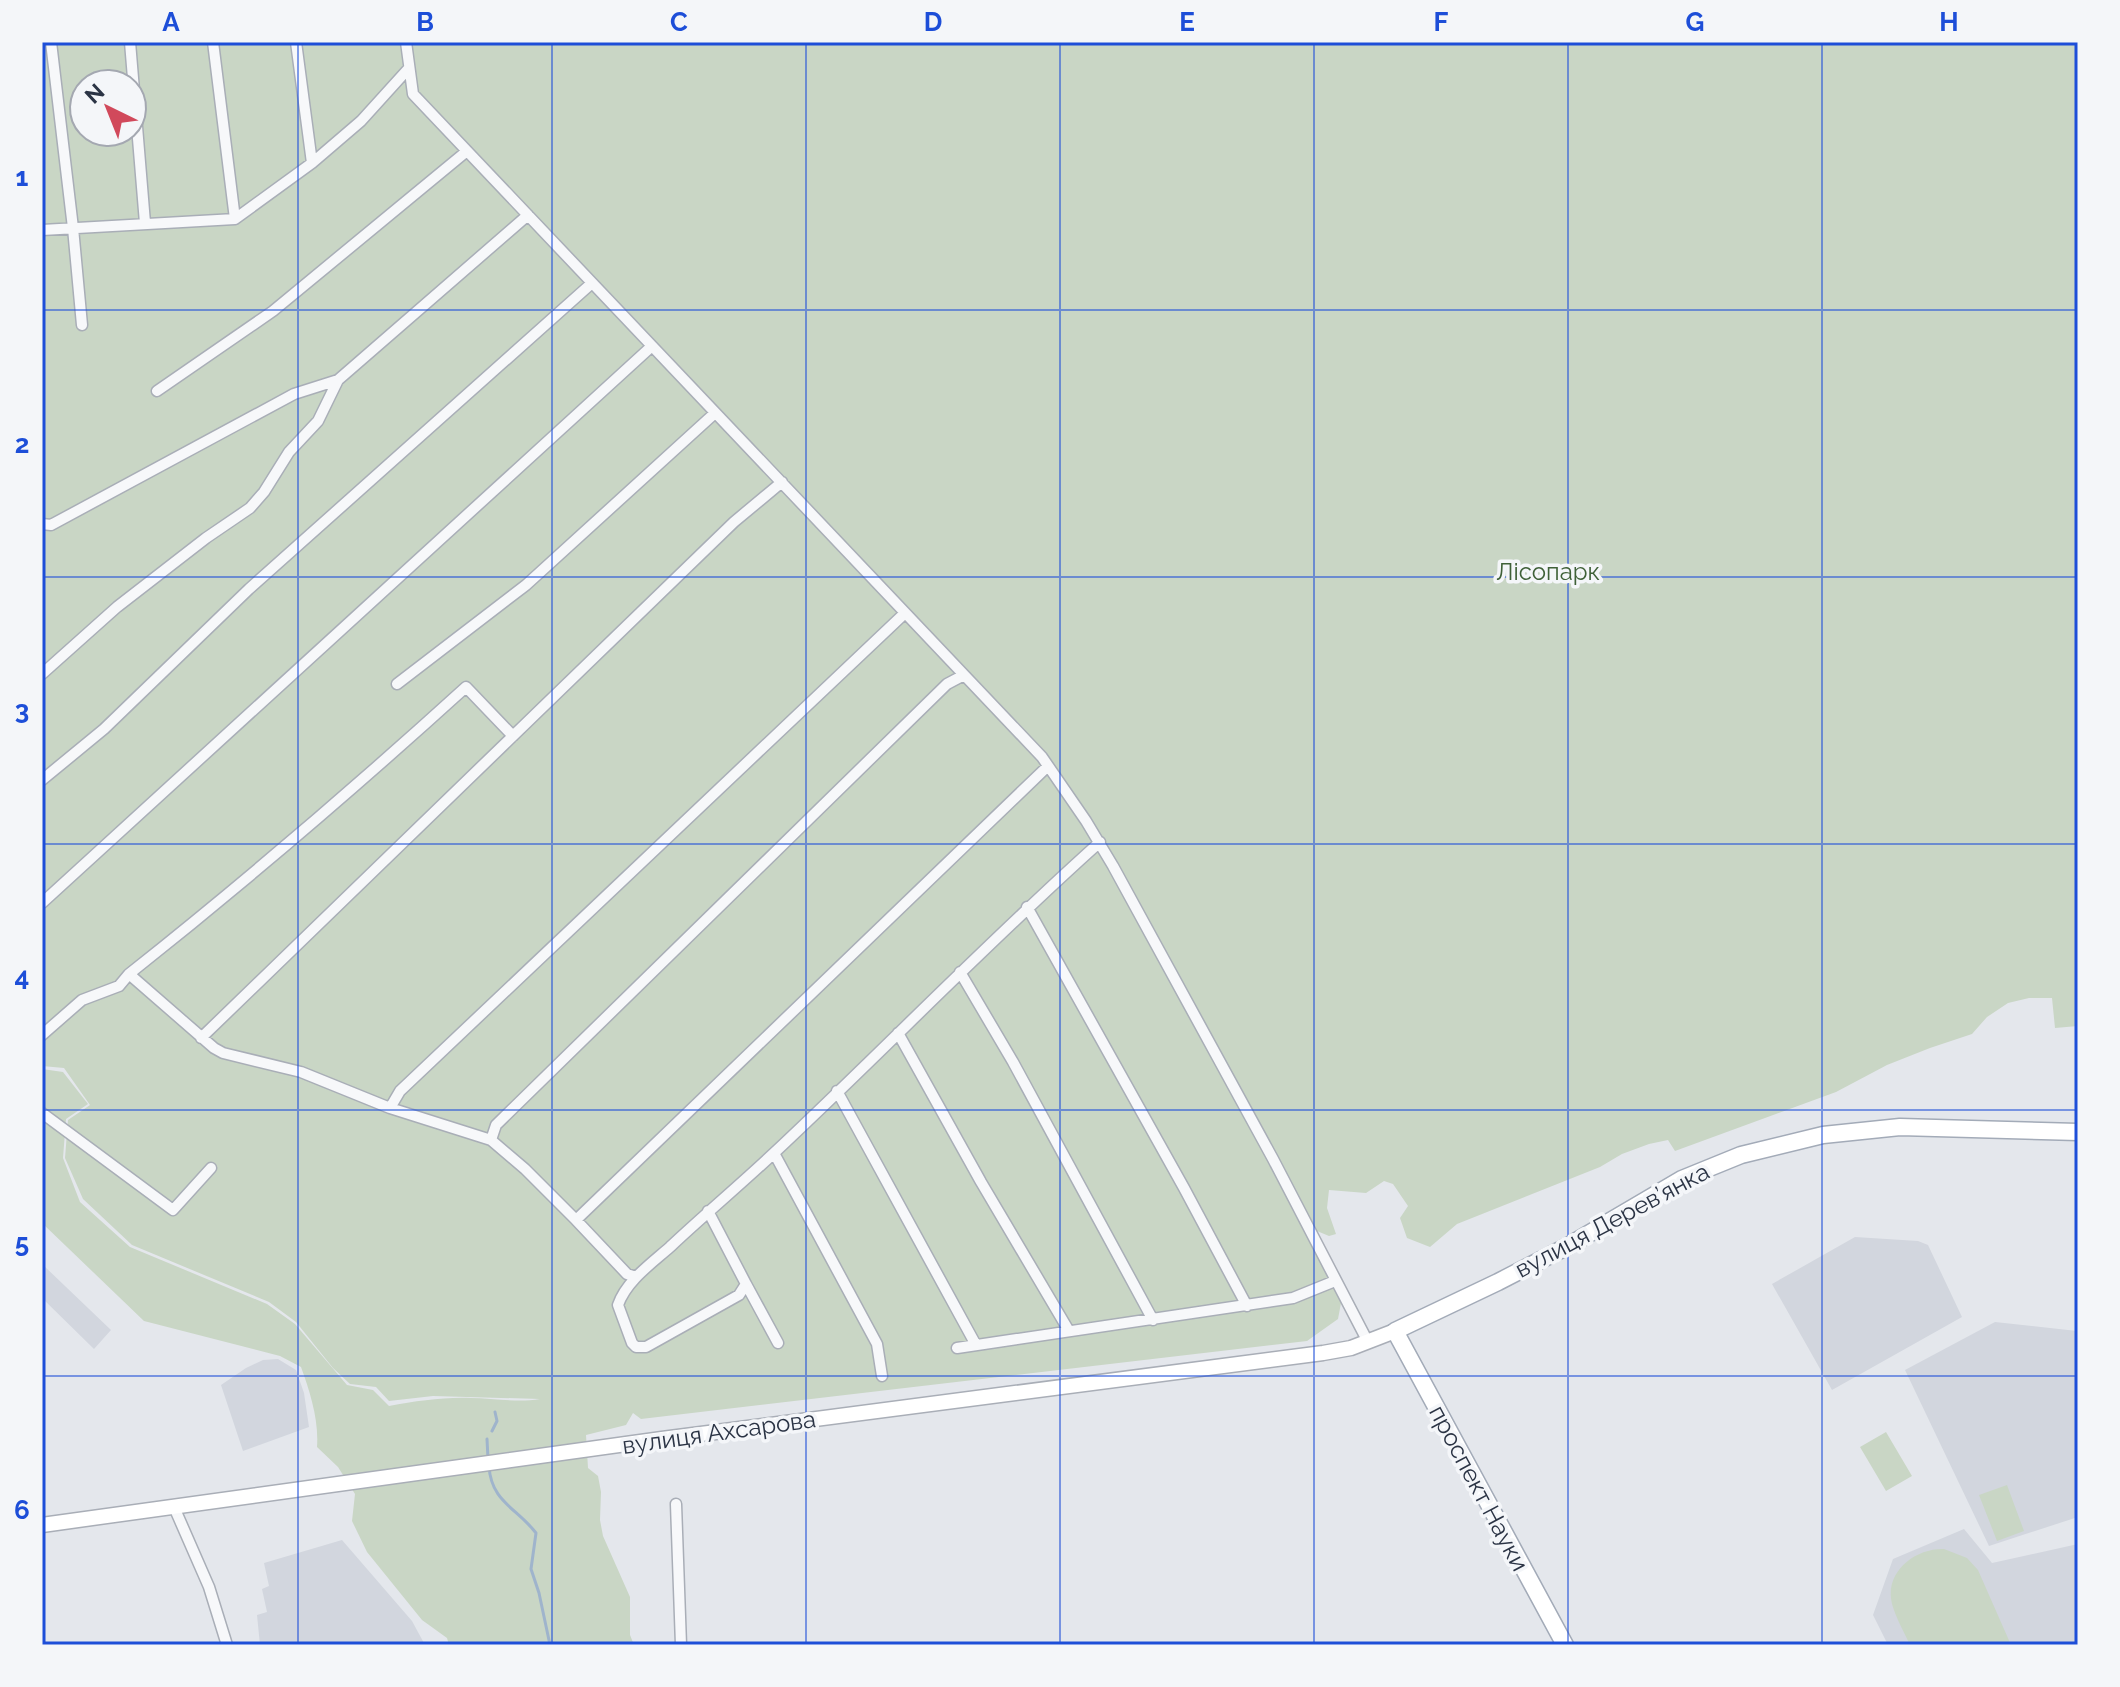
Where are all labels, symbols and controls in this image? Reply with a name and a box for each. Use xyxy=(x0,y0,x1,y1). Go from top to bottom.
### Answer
text: A xyxy=(162,7,180,37)
text: B xyxy=(416,7,434,37)
text: C xyxy=(670,7,688,37)
text: D xyxy=(924,7,942,37)
text: E xyxy=(1179,7,1195,37)
text: F xyxy=(1434,7,1449,37)
text: G xyxy=(1686,7,1704,37)
text: H xyxy=(1939,7,1959,37)
north arrow xyxy=(68,68,148,148)
text: N xyxy=(79,78,109,109)
text: 1 xyxy=(16,162,29,192)
text: 2 xyxy=(15,429,29,459)
park label: Лісопарк xyxy=(1496,557,1600,586)
text: 3 xyxy=(15,695,29,725)
text: 4 xyxy=(15,962,29,992)
street label: вулиця Дерев’янка xyxy=(1510,1156,1714,1284)
text: 5 xyxy=(15,1228,29,1258)
street label: проспект Науки xyxy=(1423,1400,1535,1576)
street label: вулиця Ахсарова xyxy=(620,1404,818,1460)
text: 6 xyxy=(14,1495,30,1525)

